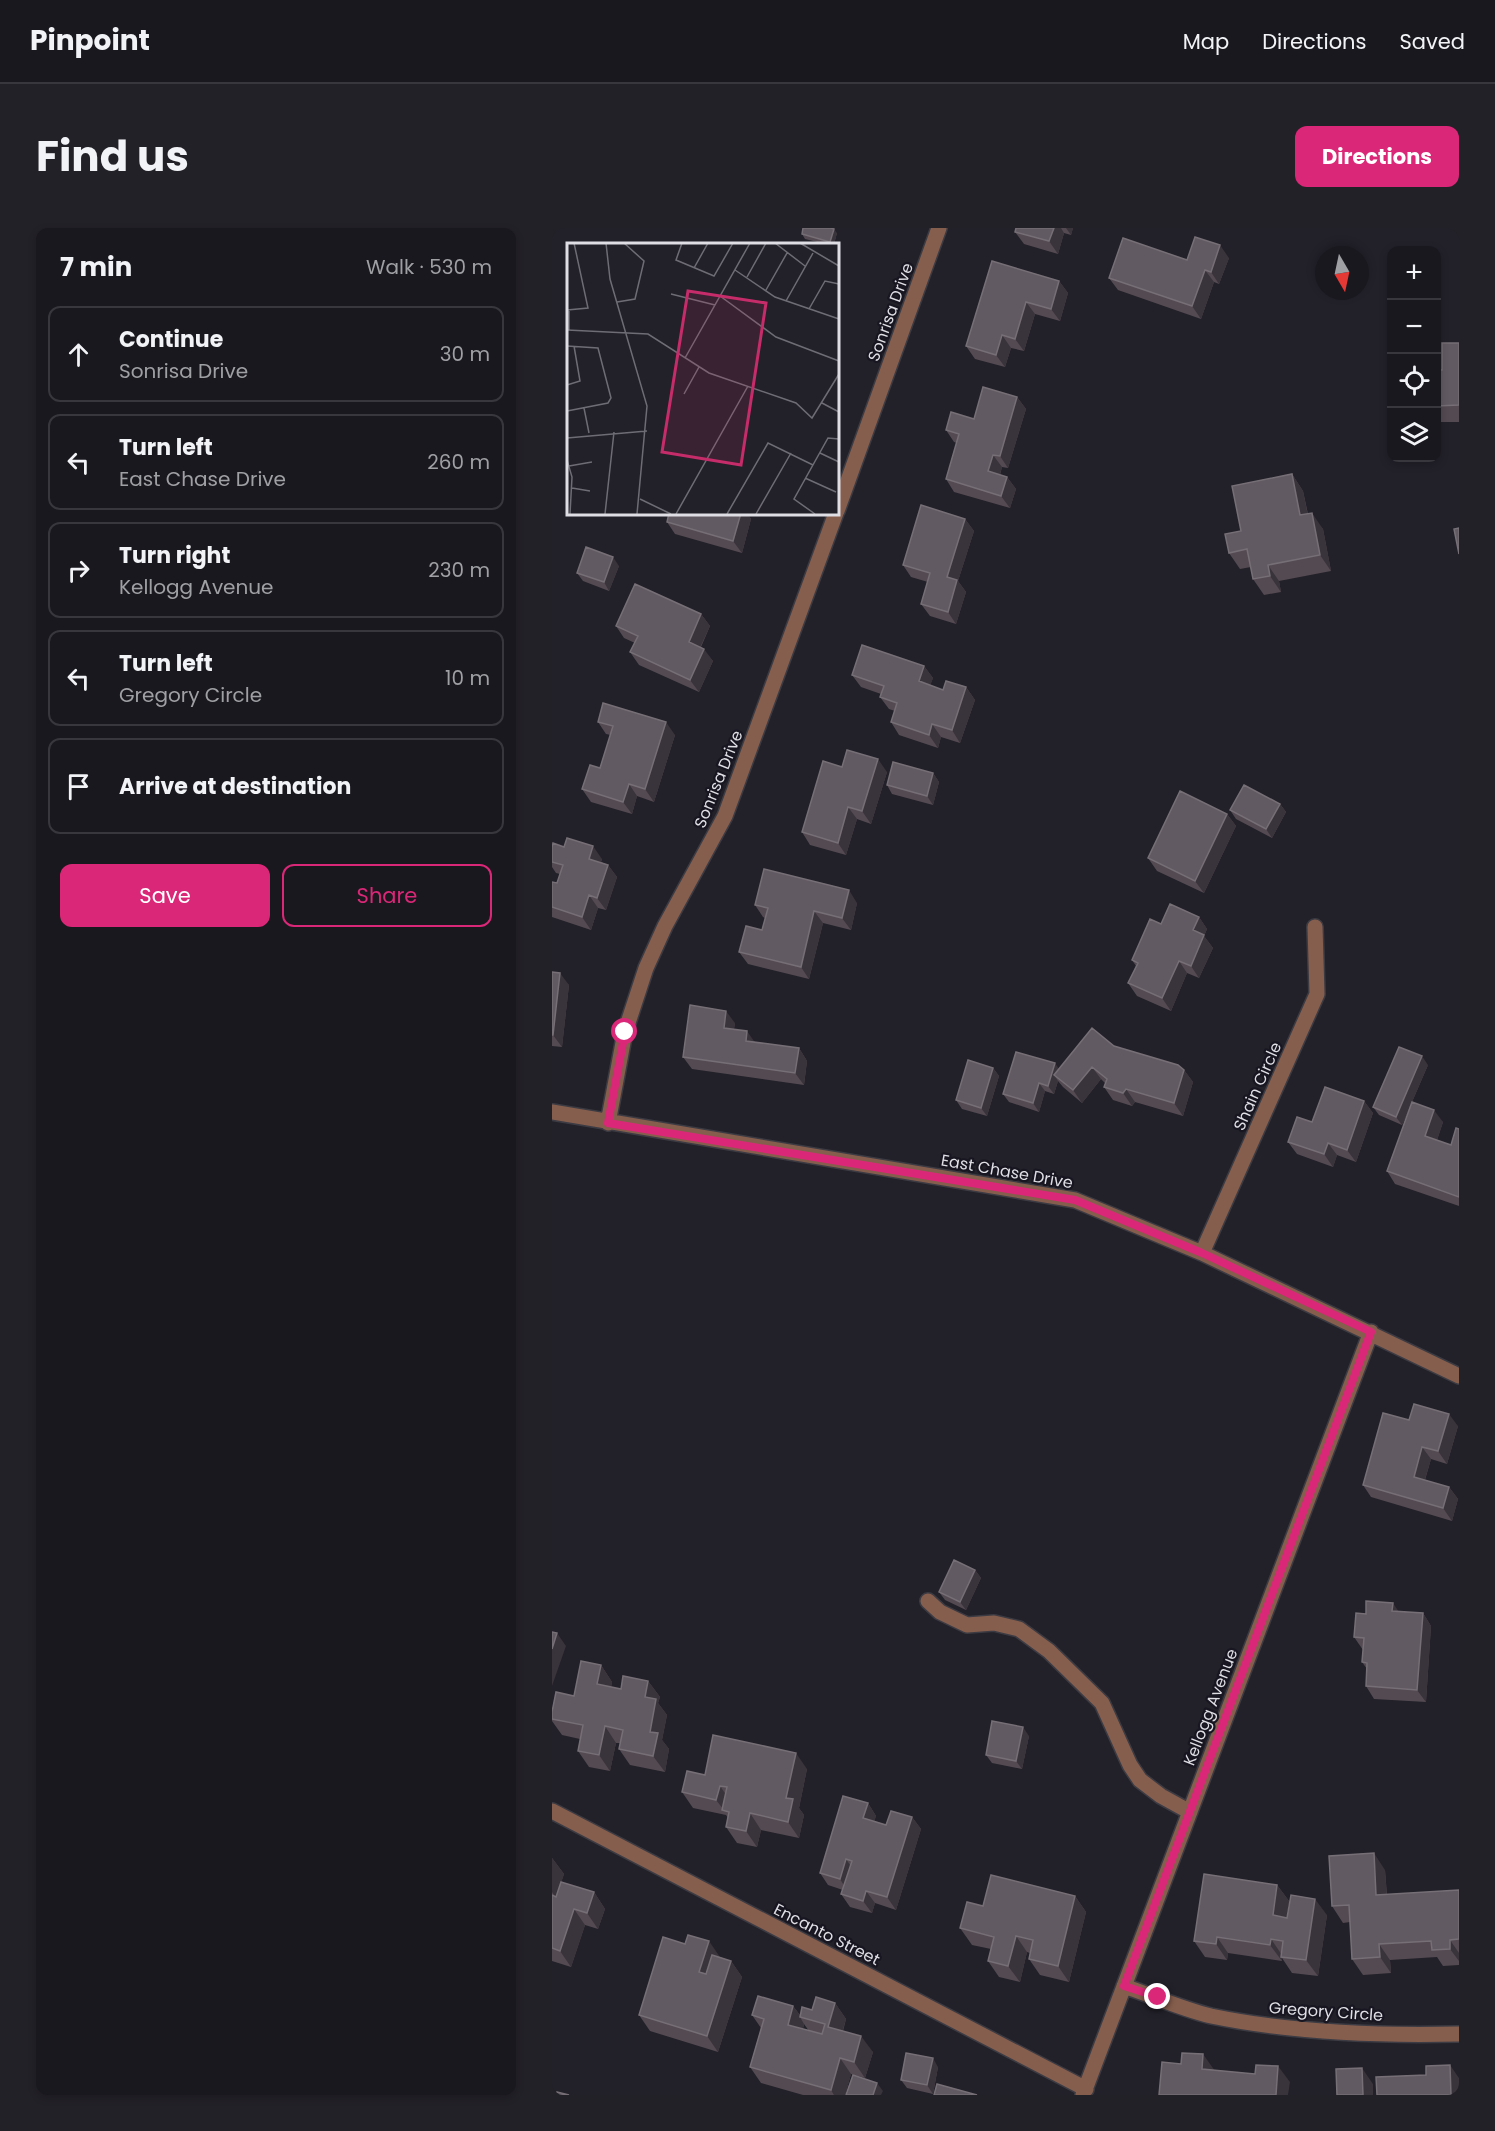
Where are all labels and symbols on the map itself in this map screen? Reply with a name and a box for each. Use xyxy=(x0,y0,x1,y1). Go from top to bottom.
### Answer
inset map xyxy=(567,243,838,514)
north arrow xyxy=(1315,246,1369,300)
street label: Sonrisa Drive xyxy=(862,260,919,365)
street label: Sonrisa Drive xyxy=(688,727,749,831)
route start xyxy=(611,1018,637,1044)
street label: Shain Circle xyxy=(1228,1038,1287,1134)
street label: East Chase Drive xyxy=(939,1149,1075,1194)
street label: Kellogg Avenue xyxy=(1178,1645,1243,1769)
street label: Encanto Street xyxy=(770,1898,884,1971)
route end xyxy=(1144,1983,1170,2009)
street label: Gregory Circle xyxy=(1268,1996,1384,2027)

